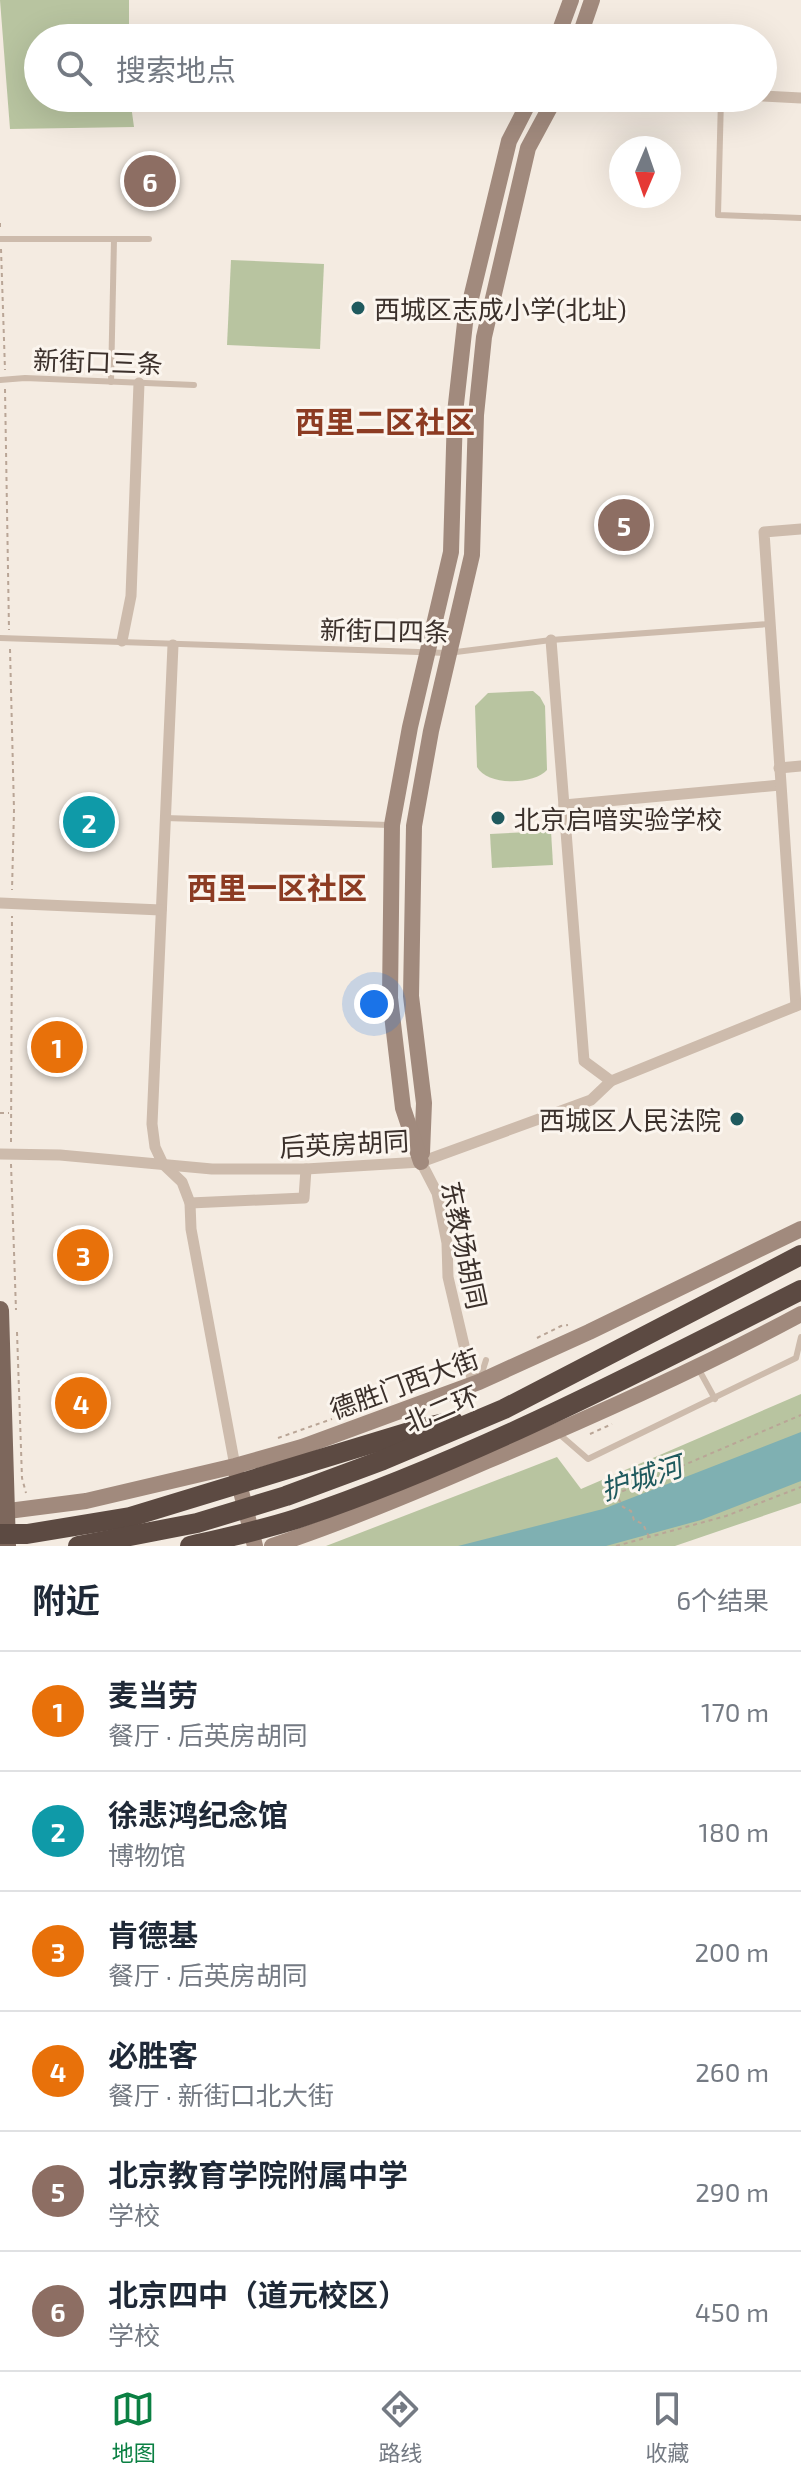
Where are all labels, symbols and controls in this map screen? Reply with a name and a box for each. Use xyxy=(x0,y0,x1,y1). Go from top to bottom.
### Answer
search box xyxy=(24,24,777,112)
icon: search xyxy=(52,46,96,90)
text: 搜索地点 xyxy=(116,51,236,87)
north arrow xyxy=(609,136,681,208)
pin: 6 xyxy=(124,151,176,211)
place label: 西城区志成小学(北址) xyxy=(374,293,627,324)
marker: 西城区志成小学(北址) xyxy=(349,299,367,317)
street label: 新街口三条 xyxy=(32,343,164,379)
district label: 西里二区社区 xyxy=(295,403,475,439)
pin: 5 xyxy=(598,495,650,555)
street label: 新街口四条 xyxy=(320,613,450,647)
pin: 2 xyxy=(63,792,115,852)
place label: 北京启喑实验学校 xyxy=(514,803,722,834)
marker: 北京启喑实验学校 xyxy=(489,809,507,827)
district label: 西里一区社区 xyxy=(187,869,367,905)
your location xyxy=(354,984,394,1024)
pin: 1 xyxy=(31,1017,83,1077)
place label: 西城区人民法院 xyxy=(539,1104,721,1135)
marker: 西城区人民法院 xyxy=(728,1110,746,1128)
street label: 后英房胡同 xyxy=(278,1124,410,1162)
street label: 东教场胡同 xyxy=(436,1178,494,1312)
pin: 3 xyxy=(57,1225,109,1285)
street label: 德胜门西大街 xyxy=(325,1342,483,1424)
pin: 4 xyxy=(55,1373,107,1433)
street label: 北二环 xyxy=(399,1378,483,1438)
water label: 护城河 xyxy=(596,1446,691,1506)
text: 附近 xyxy=(32,1579,100,1620)
text: 6个结果 xyxy=(676,1584,769,1615)
text: 麦当劳 xyxy=(108,1676,198,1712)
text: 1 xyxy=(52,1696,64,1727)
text: 170 m xyxy=(701,1696,769,1727)
text: 餐厅 · 后英房胡同 xyxy=(108,1719,308,1750)
text: 徐悲鸿纪念馆 xyxy=(108,1796,288,1832)
text: 2 xyxy=(50,1816,66,1847)
text: 180 m xyxy=(699,1816,769,1847)
text: 博物馆 xyxy=(108,1839,186,1870)
text: 肯德基 xyxy=(108,1916,198,1952)
text: 3 xyxy=(51,1936,65,1967)
text: 200 m xyxy=(694,1936,769,1967)
text: 餐厅 · 后英房胡同 xyxy=(108,1959,308,1990)
text: 必胜客 xyxy=(108,2036,198,2072)
text: 4 xyxy=(50,2056,66,2087)
text: 260 m xyxy=(695,2056,769,2087)
text: 餐厅 · 新街口北大街 xyxy=(108,2079,334,2110)
text: 北京教育学院附属中学 xyxy=(108,2156,408,2192)
text: 5 xyxy=(51,2176,65,2207)
text: 290 m xyxy=(695,2176,769,2207)
text: 学校 xyxy=(108,2199,160,2230)
text: 北京四中（道元校区） xyxy=(108,2276,408,2312)
text: 6 xyxy=(50,2296,66,2327)
text: 450 m xyxy=(695,2296,769,2327)
text: 学校 xyxy=(108,2319,160,2350)
tab: 地图 xyxy=(111,2387,156,2467)
tab: 路线 xyxy=(378,2387,423,2467)
tab: 收藏 xyxy=(645,2387,690,2467)

